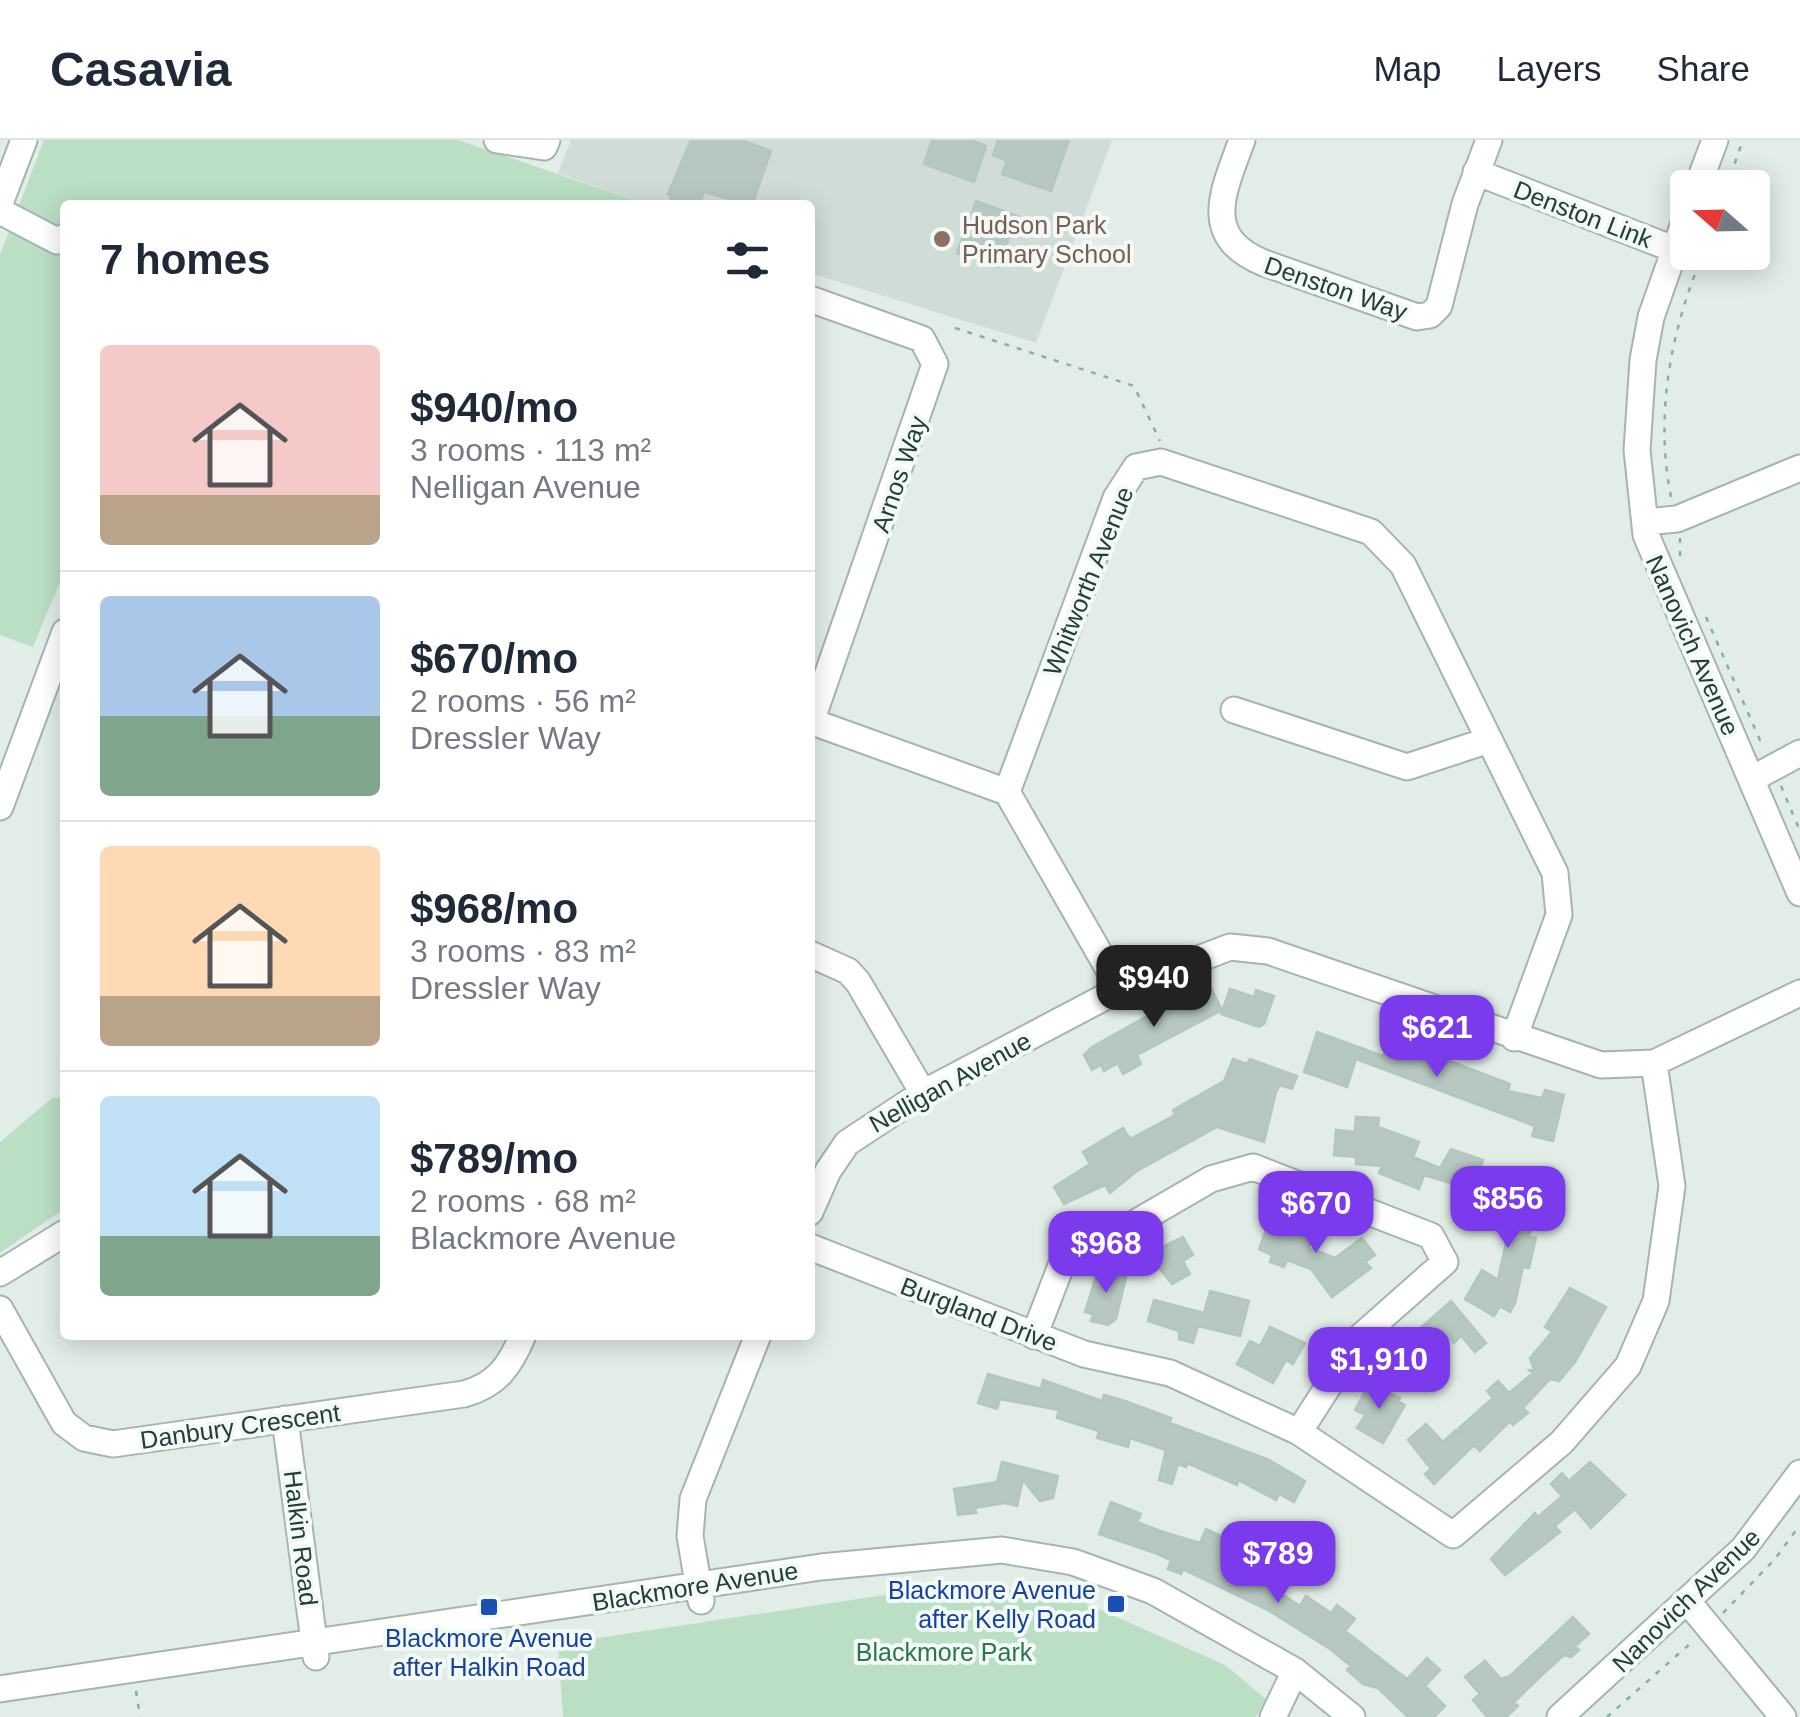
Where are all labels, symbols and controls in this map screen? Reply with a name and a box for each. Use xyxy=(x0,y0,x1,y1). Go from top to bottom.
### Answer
text: Casavia xyxy=(50,43,231,96)
text: Map xyxy=(1373,49,1442,88)
text: Layers xyxy=(1497,49,1602,88)
text: Share xyxy=(1657,49,1750,88)
north arrow xyxy=(1670,170,1770,270)
map controls xyxy=(1670,170,1770,270)
street label: Denston Link xyxy=(1510,175,1657,253)
place label: Hudson Park Primary School xyxy=(962,211,1132,268)
marker: Hudson Park Primary School xyxy=(931,228,953,250)
icon: filters xyxy=(720,233,775,288)
text: 7 homes xyxy=(100,236,270,283)
street label: Denston Way xyxy=(1261,250,1412,326)
text: $940/mo xyxy=(410,384,578,431)
icon: home xyxy=(180,385,300,505)
street label: Arnos Way xyxy=(866,412,932,536)
text: 3 rooms · 113 m² xyxy=(410,432,651,468)
text: Nelligan Avenue xyxy=(410,469,641,505)
street label: Whitworth Avenue xyxy=(1037,483,1139,679)
street label: Nanovich Avenue xyxy=(1641,551,1745,739)
text: $670/mo xyxy=(410,635,578,682)
icon: home xyxy=(180,636,300,756)
text: 2 rooms · 56 m² xyxy=(410,683,636,719)
text: Dressler Way xyxy=(410,720,601,756)
text: $968/mo xyxy=(410,885,578,932)
icon: home xyxy=(180,886,300,1006)
text: 3 rooms · 83 m² xyxy=(410,933,636,969)
pin: $940 xyxy=(1095,945,1213,1030)
text: $940 xyxy=(1118,959,1190,995)
text: Dressler Way xyxy=(410,970,601,1006)
pin: $621 xyxy=(1378,995,1496,1080)
text: $621 xyxy=(1401,1009,1473,1045)
street label: Nelligan Avenue xyxy=(864,1026,1036,1138)
text: $789/mo xyxy=(410,1135,578,1182)
icon: home xyxy=(180,1136,300,1256)
pin: $856 xyxy=(1449,1166,1567,1251)
pin: $670 xyxy=(1257,1171,1375,1256)
text: $856 xyxy=(1472,1180,1544,1216)
text: 2 rooms · 68 m² xyxy=(410,1183,636,1219)
text: $670 xyxy=(1280,1185,1352,1221)
pin: $968 xyxy=(1047,1211,1165,1296)
text: Blackmore Avenue xyxy=(410,1220,676,1256)
text: $968 xyxy=(1070,1225,1142,1261)
street label: Burgland Drive xyxy=(897,1271,1061,1357)
pin: $1,910 xyxy=(1298,1327,1460,1412)
text: $1,910 xyxy=(1330,1341,1428,1377)
street label: Danbury Crescent xyxy=(138,1398,342,1454)
street label: Halkin Road xyxy=(279,1469,323,1607)
pin: $789 xyxy=(1219,1521,1337,1606)
street label: Nanovich Avenue xyxy=(1606,1522,1766,1678)
text: $789 xyxy=(1242,1535,1314,1571)
street label: Blackmore Avenue xyxy=(590,1556,800,1616)
place label: Blackmore Avenue after Kelly Road xyxy=(888,1576,1096,1633)
marker: Blackmore Avenue after Kelly Road xyxy=(1105,1593,1127,1615)
marker: Blackmore Avenue after Halkin Road xyxy=(478,1596,500,1618)
place label: Blackmore Avenue after Halkin Road xyxy=(385,1624,593,1681)
park label: Blackmore Park xyxy=(856,1638,1033,1666)

